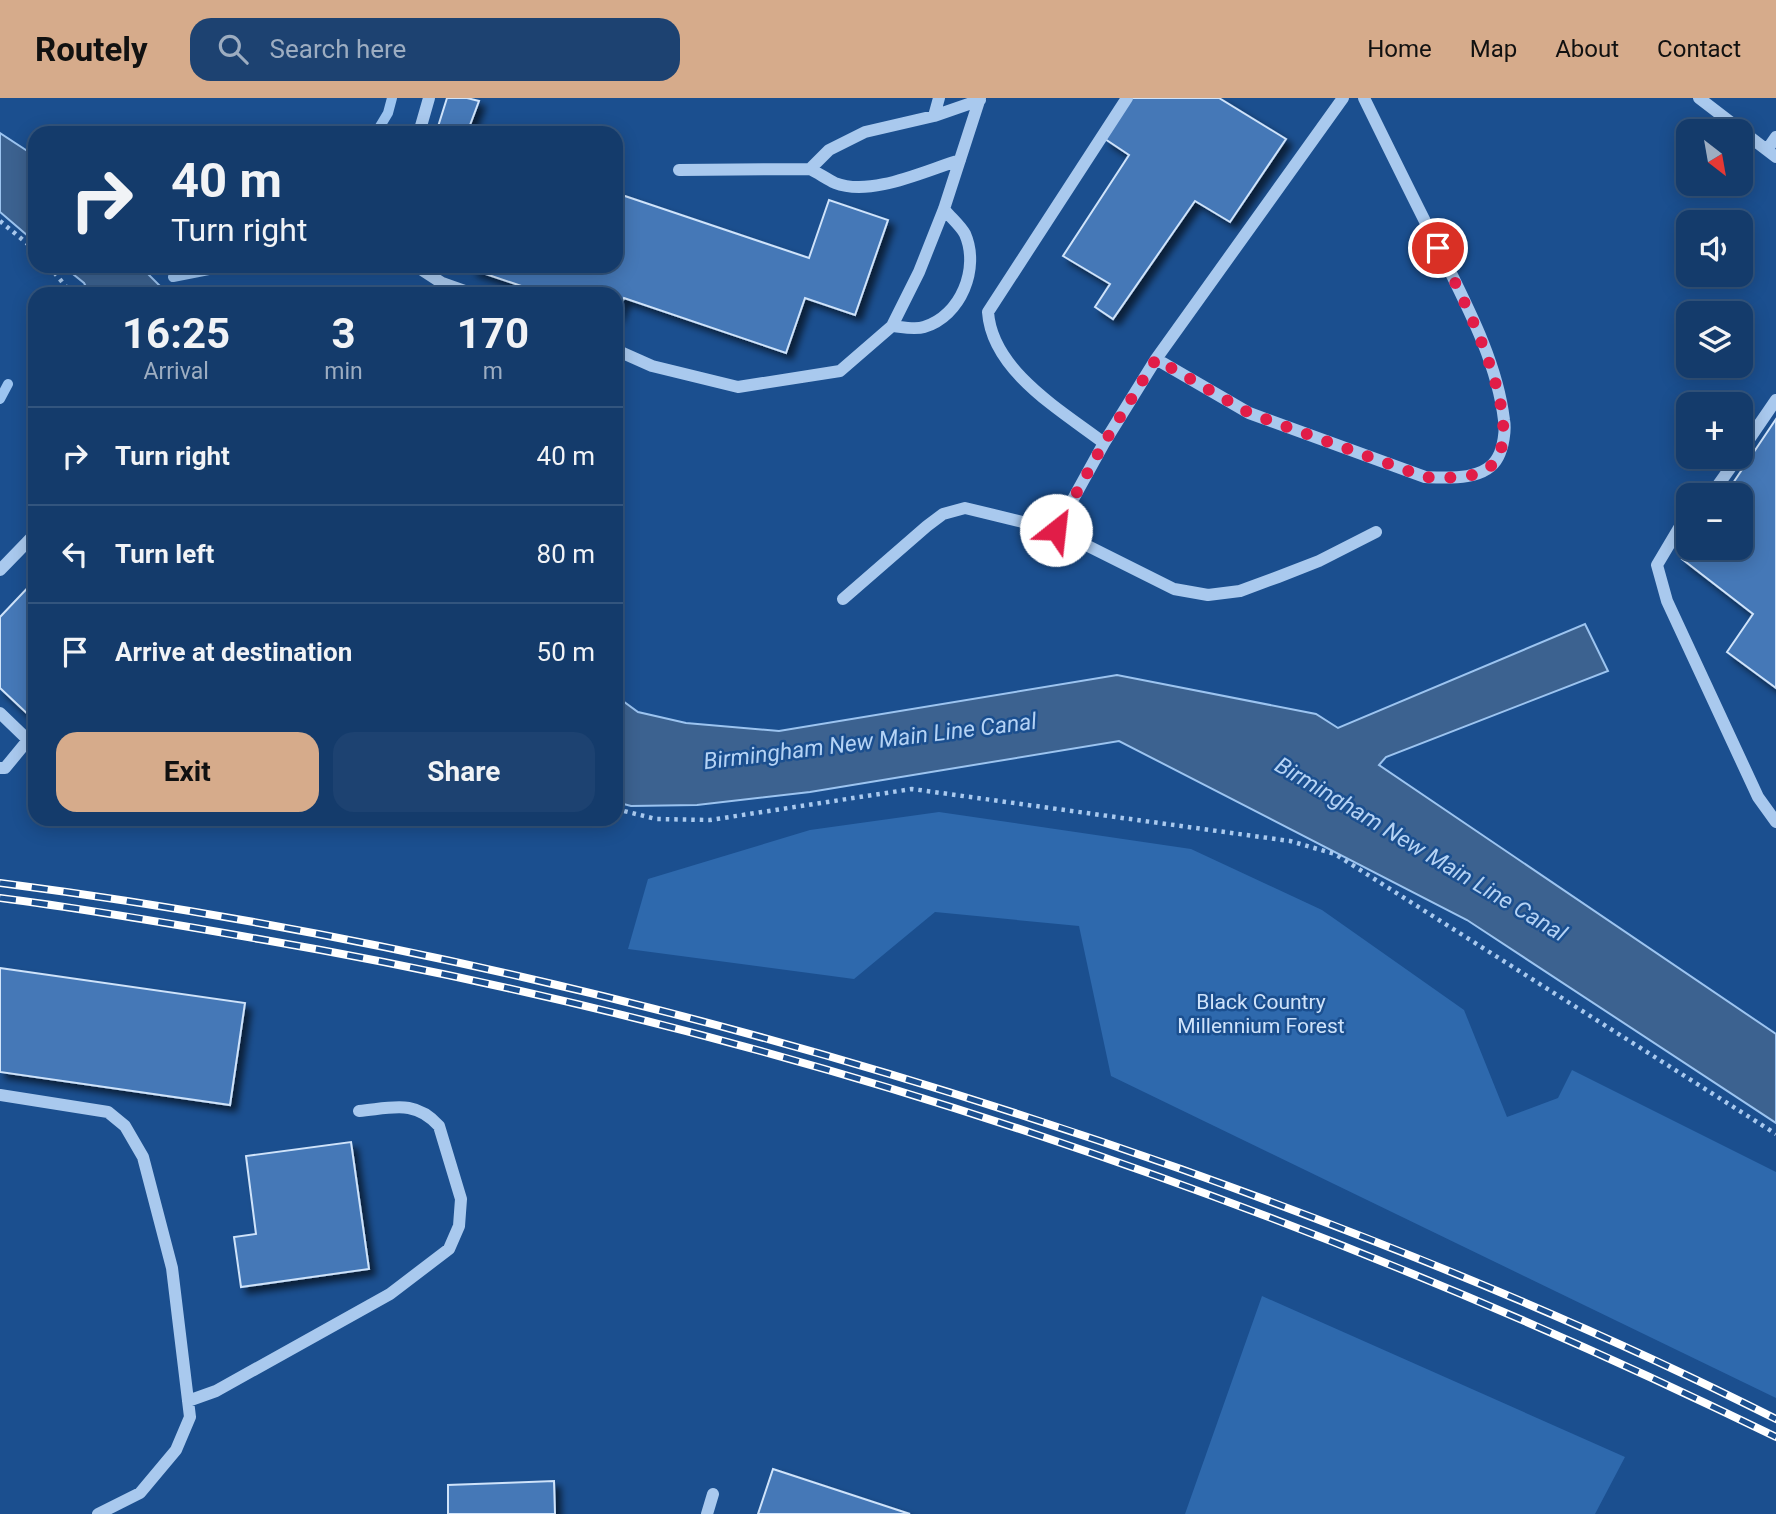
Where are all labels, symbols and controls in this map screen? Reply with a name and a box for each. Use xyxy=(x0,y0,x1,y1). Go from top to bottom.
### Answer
search box xyxy=(190,18,680,81)
text: Routely xyxy=(35,30,148,69)
icon: search xyxy=(214,30,252,68)
text: Search here xyxy=(270,34,406,64)
text: Home xyxy=(1367,35,1432,63)
text: Map xyxy=(1470,35,1517,63)
text: About xyxy=(1555,35,1619,63)
text: Contact xyxy=(1657,35,1741,63)
north arrow xyxy=(1676,119,1754,196)
map controls xyxy=(1676,119,1753,560)
text: 40 m xyxy=(171,152,282,209)
icon: right xyxy=(56,154,147,245)
button: sound xyxy=(1676,210,1753,287)
text: Turn right xyxy=(171,211,307,249)
pin xyxy=(1408,218,1468,278)
icon: arrive xyxy=(1419,229,1457,267)
button: layers xyxy=(1676,301,1753,378)
text: 16:25 xyxy=(122,309,230,358)
text: 3 xyxy=(331,309,356,358)
text: 170 xyxy=(457,309,529,358)
text: Arrival xyxy=(143,358,209,385)
text: min xyxy=(324,358,363,385)
text: m xyxy=(483,358,503,385)
button: + xyxy=(1676,392,1753,469)
icon: right xyxy=(56,437,94,475)
text: Turn right xyxy=(115,441,230,471)
text: 40 m xyxy=(537,441,595,471)
button: − xyxy=(1676,483,1753,560)
position arrow xyxy=(1019,493,1093,567)
icon: left xyxy=(56,535,94,573)
text: Turn left xyxy=(115,539,214,569)
text: 80 m xyxy=(537,539,595,569)
icon: arrive xyxy=(56,633,94,671)
text: Arrive at destination xyxy=(115,637,352,667)
text: 50 m xyxy=(537,637,595,667)
water label: Birmingham New Main Line Canal xyxy=(702,708,1039,775)
button: Exit xyxy=(56,732,319,812)
button: Share xyxy=(333,732,595,812)
water label: Birmingham New Main Line Canal xyxy=(1270,752,1572,948)
park label: Black Country Millennium Forest xyxy=(1177,990,1345,1038)

